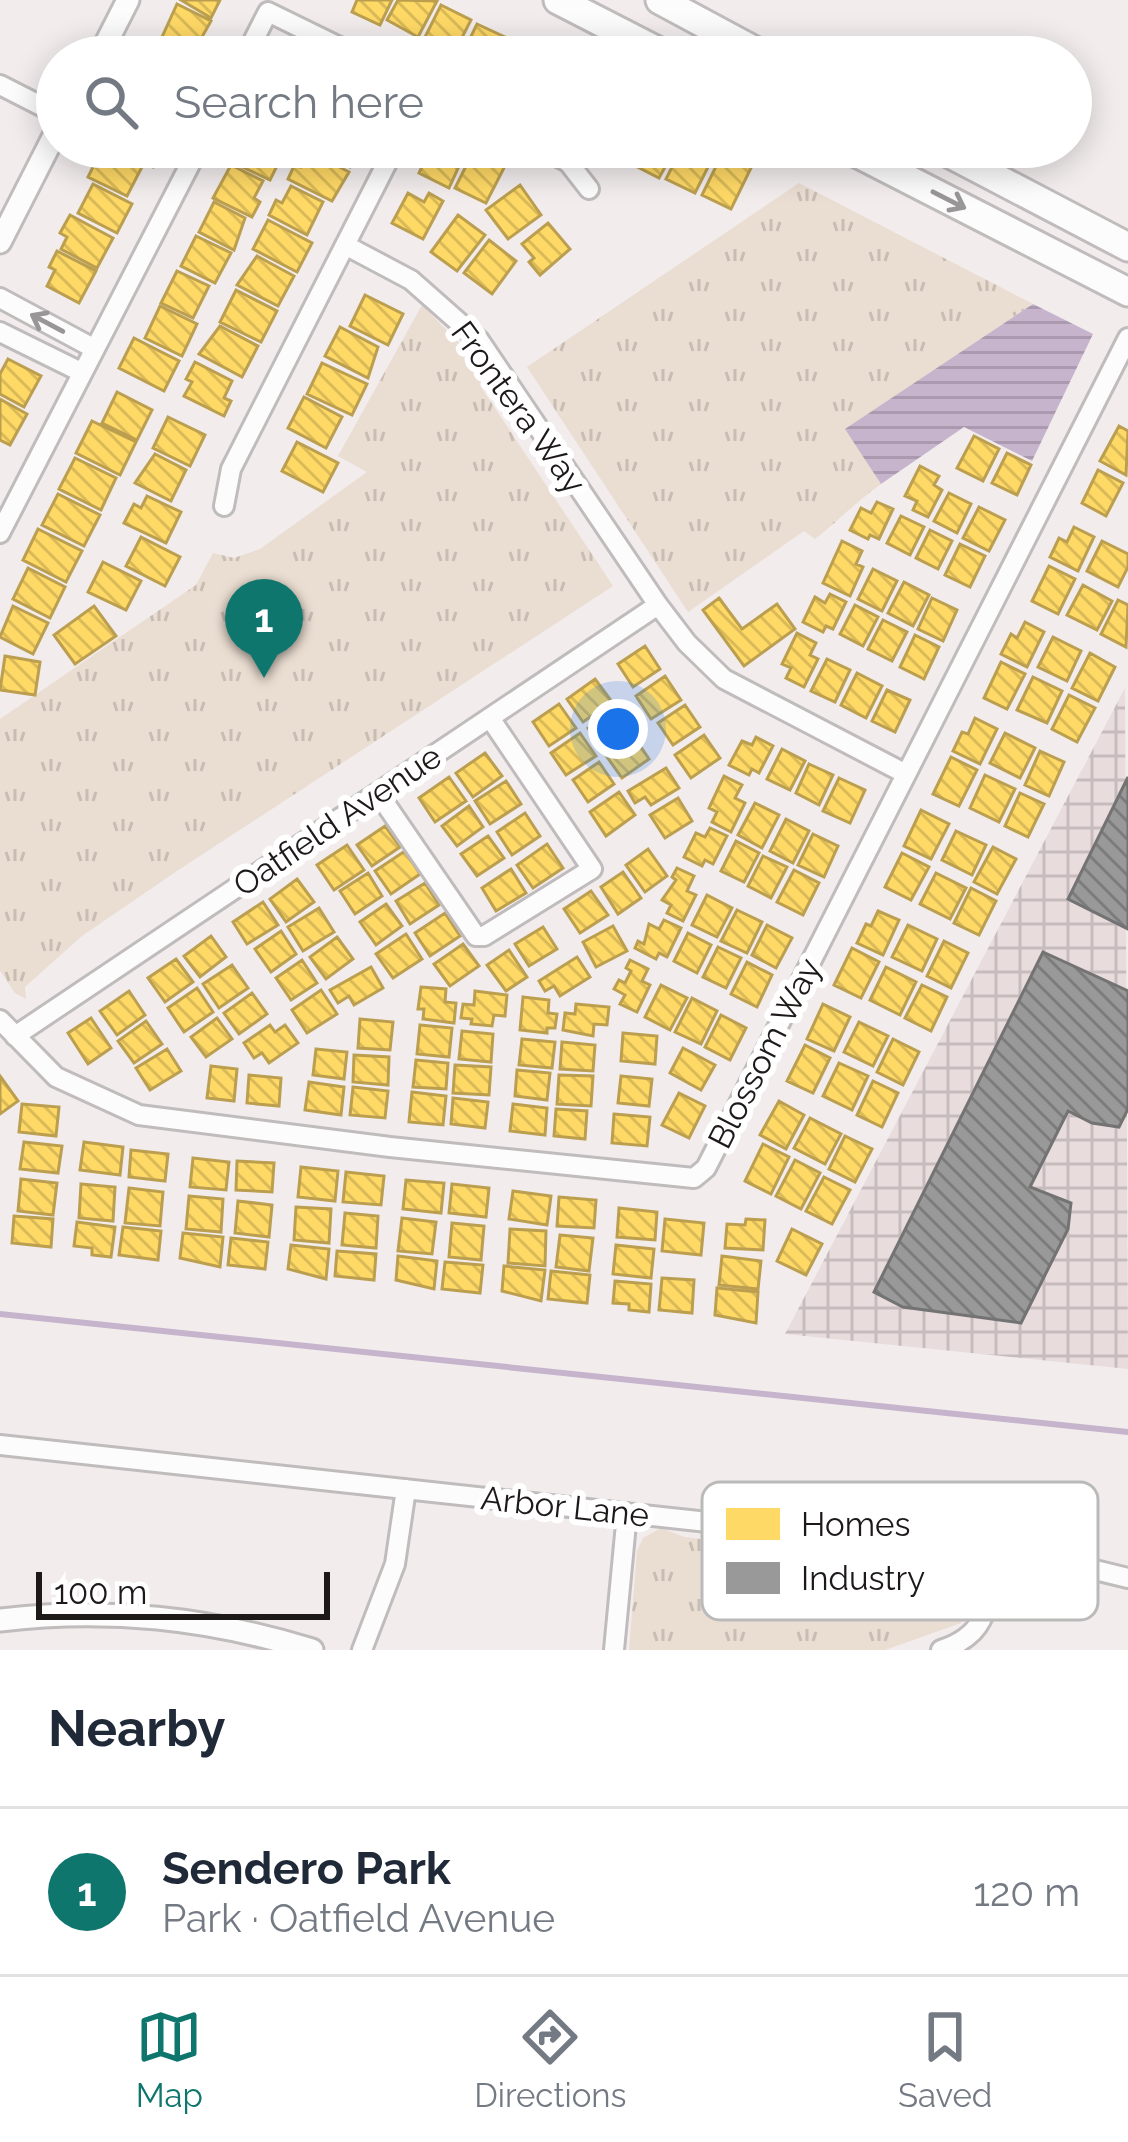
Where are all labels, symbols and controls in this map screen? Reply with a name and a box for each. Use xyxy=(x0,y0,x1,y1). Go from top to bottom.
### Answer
search box xyxy=(36,36,1092,168)
icon: search xyxy=(78,69,144,135)
text: Search here xyxy=(174,76,424,129)
one-way arrow xyxy=(931,190,966,213)
one-way arrow xyxy=(31,311,66,334)
street label: Frontera Way xyxy=(443,314,594,501)
pin: 1 xyxy=(225,579,303,678)
your location xyxy=(588,699,648,759)
street label: Oatfield Avenue xyxy=(226,737,449,904)
street label: Blossom Way xyxy=(700,952,829,1155)
street label: Arbor Lane xyxy=(479,1478,651,1535)
legend xyxy=(702,1482,1098,1620)
text: Homes xyxy=(801,1505,910,1544)
text: Industry xyxy=(801,1559,925,1598)
scale bar xyxy=(36,1566,330,1619)
text: 100 m xyxy=(54,1573,147,1612)
text: Nearby xyxy=(48,1698,225,1758)
text: Sendero Park xyxy=(162,1842,451,1895)
text: 1 xyxy=(77,1869,97,1915)
text: 120 m xyxy=(973,1869,1080,1915)
text: Park · Oatfield Avenue xyxy=(162,1895,555,1941)
tab: Map xyxy=(136,2004,203,2115)
tab: Directions xyxy=(474,2004,627,2115)
tab: Saved xyxy=(898,2004,992,2115)

